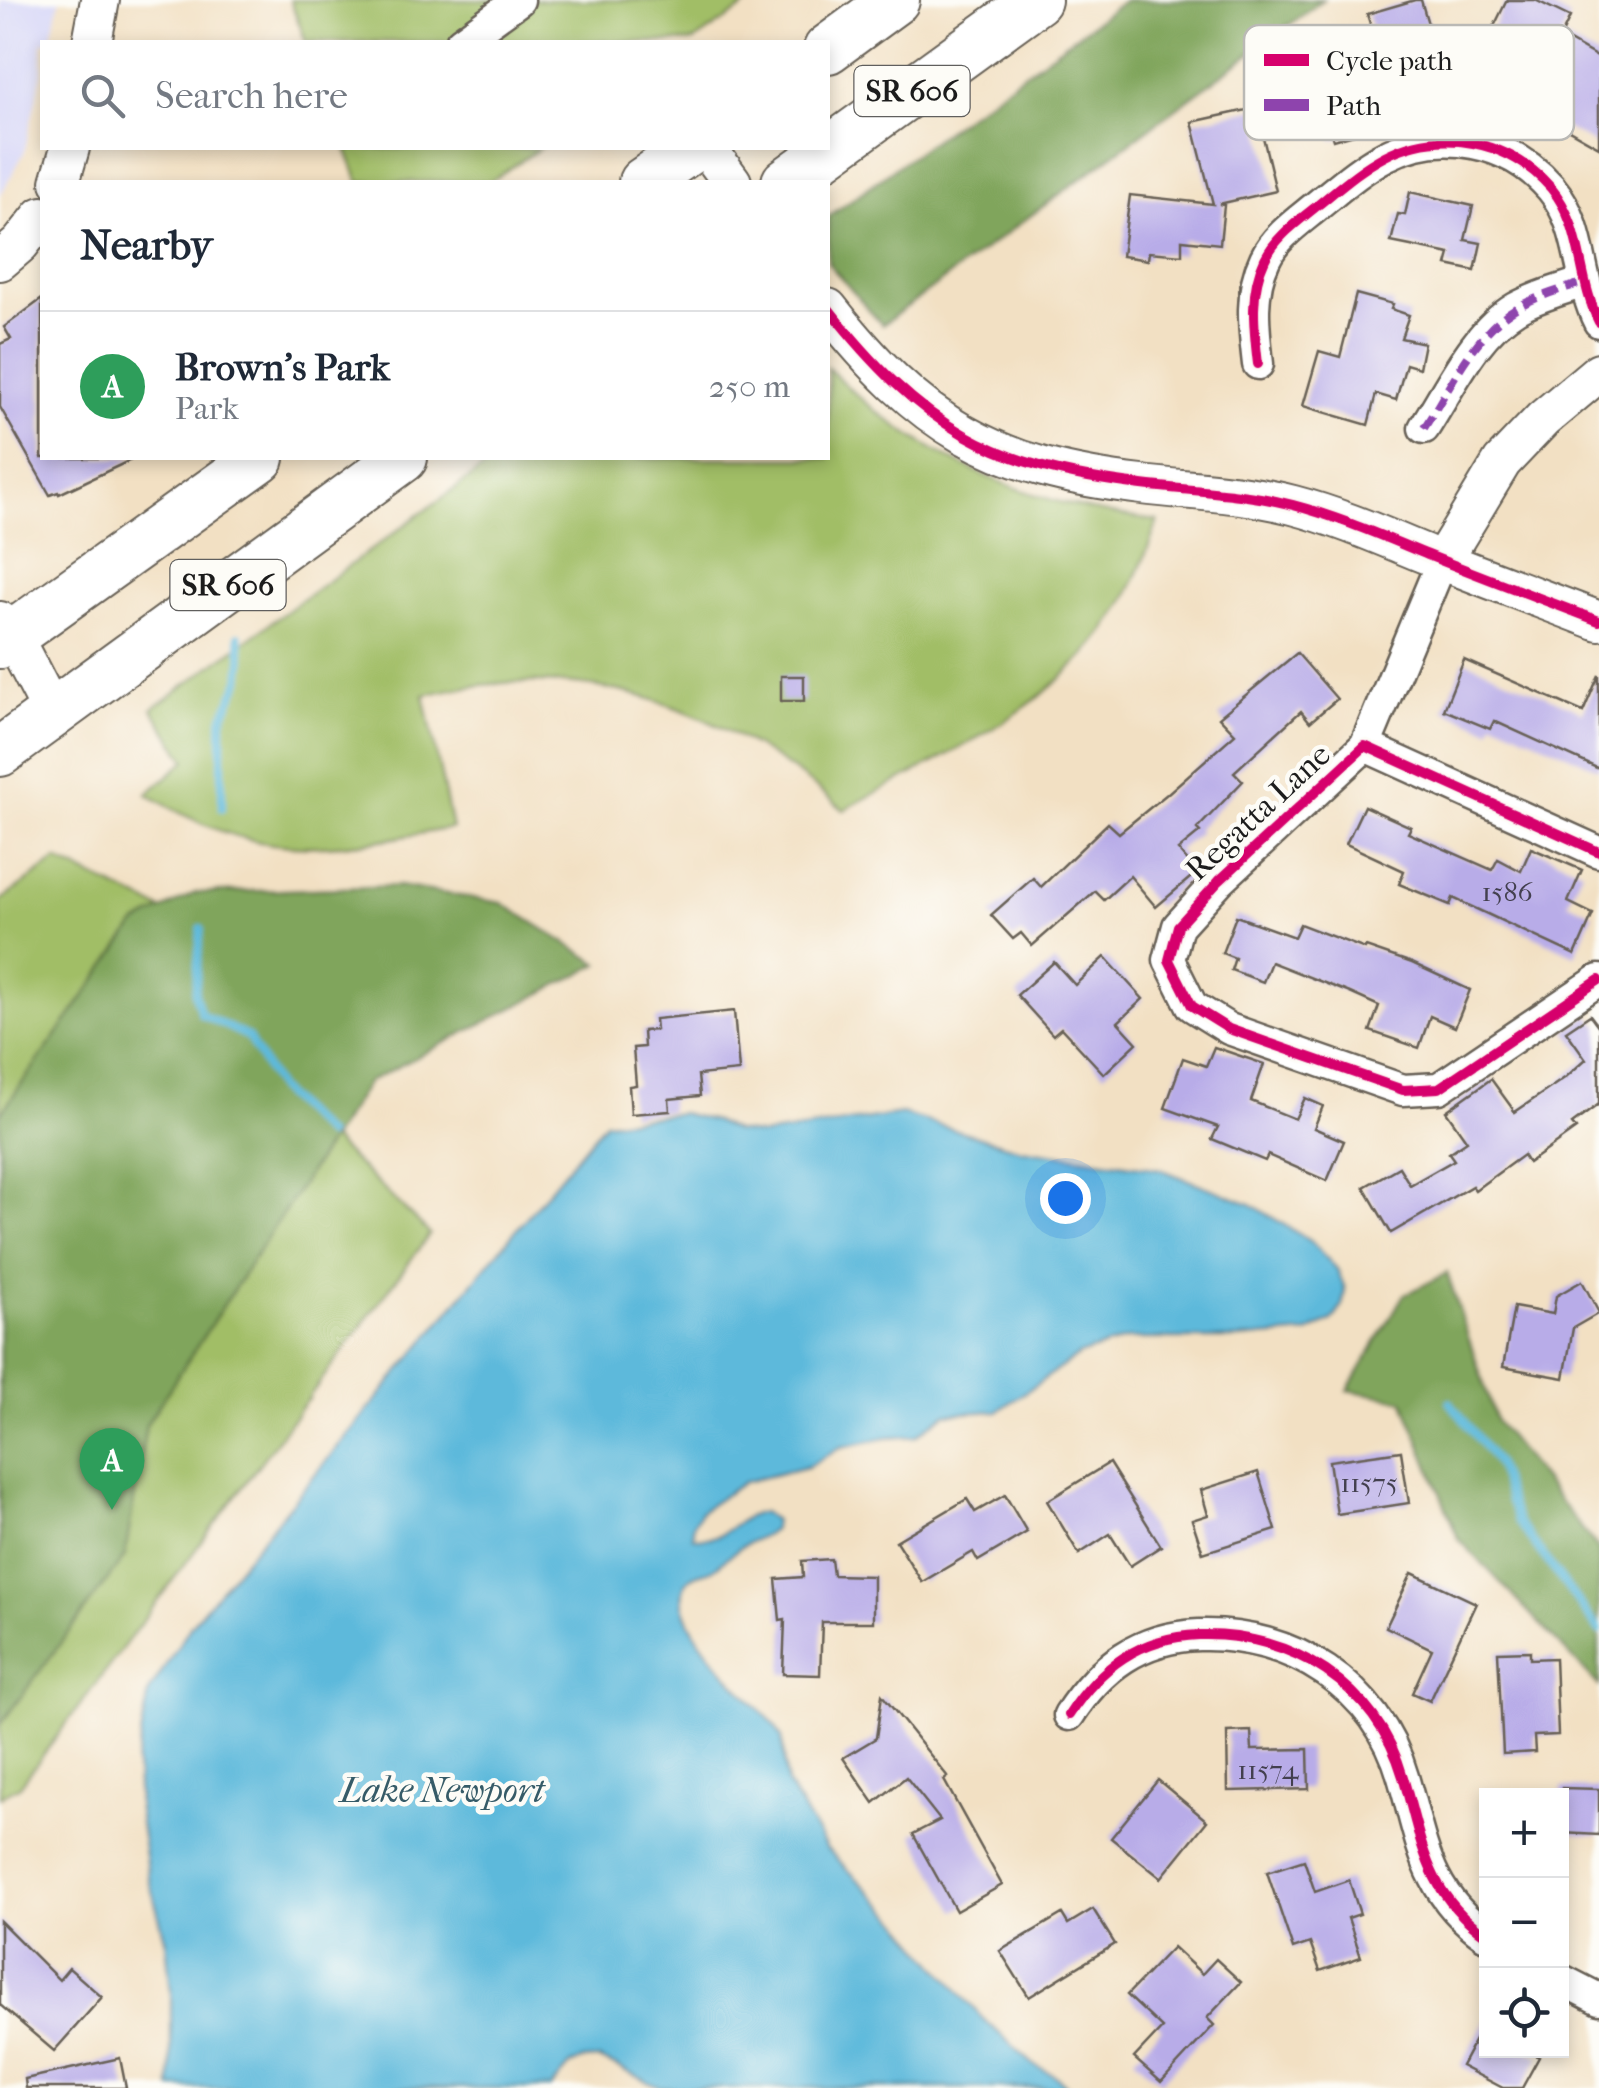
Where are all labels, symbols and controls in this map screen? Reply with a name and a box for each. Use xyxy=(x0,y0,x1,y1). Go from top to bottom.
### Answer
legend xyxy=(1244,25,1574,140)
search box xyxy=(40,40,830,150)
text: Cycle path xyxy=(1326,44,1453,77)
road number: SR 606 xyxy=(854,66,970,116)
icon: search xyxy=(75,68,130,123)
text: Search here xyxy=(155,73,348,118)
text: Path xyxy=(1326,89,1382,122)
text: Nearby xyxy=(80,221,212,270)
text: Brown's Park xyxy=(175,345,390,390)
text: A xyxy=(102,368,123,405)
text: 250 m xyxy=(709,368,790,405)
text: Park xyxy=(175,390,239,427)
road number: SR 606 xyxy=(170,560,286,610)
street label: Regatta Lane xyxy=(1178,736,1338,888)
house number: 1586 xyxy=(1481,875,1533,908)
your location xyxy=(1040,1173,1091,1224)
pin: A xyxy=(80,1428,144,1510)
house number: 11575 xyxy=(1340,1466,1398,1499)
house number: 11574 xyxy=(1237,1753,1300,1786)
water label: Lake Newport xyxy=(337,1770,546,1811)
map controls xyxy=(1479,1788,1569,2058)
button: + xyxy=(1479,1788,1569,1878)
button: − xyxy=(1479,1878,1569,1968)
button: locate xyxy=(1479,1968,1569,2058)

